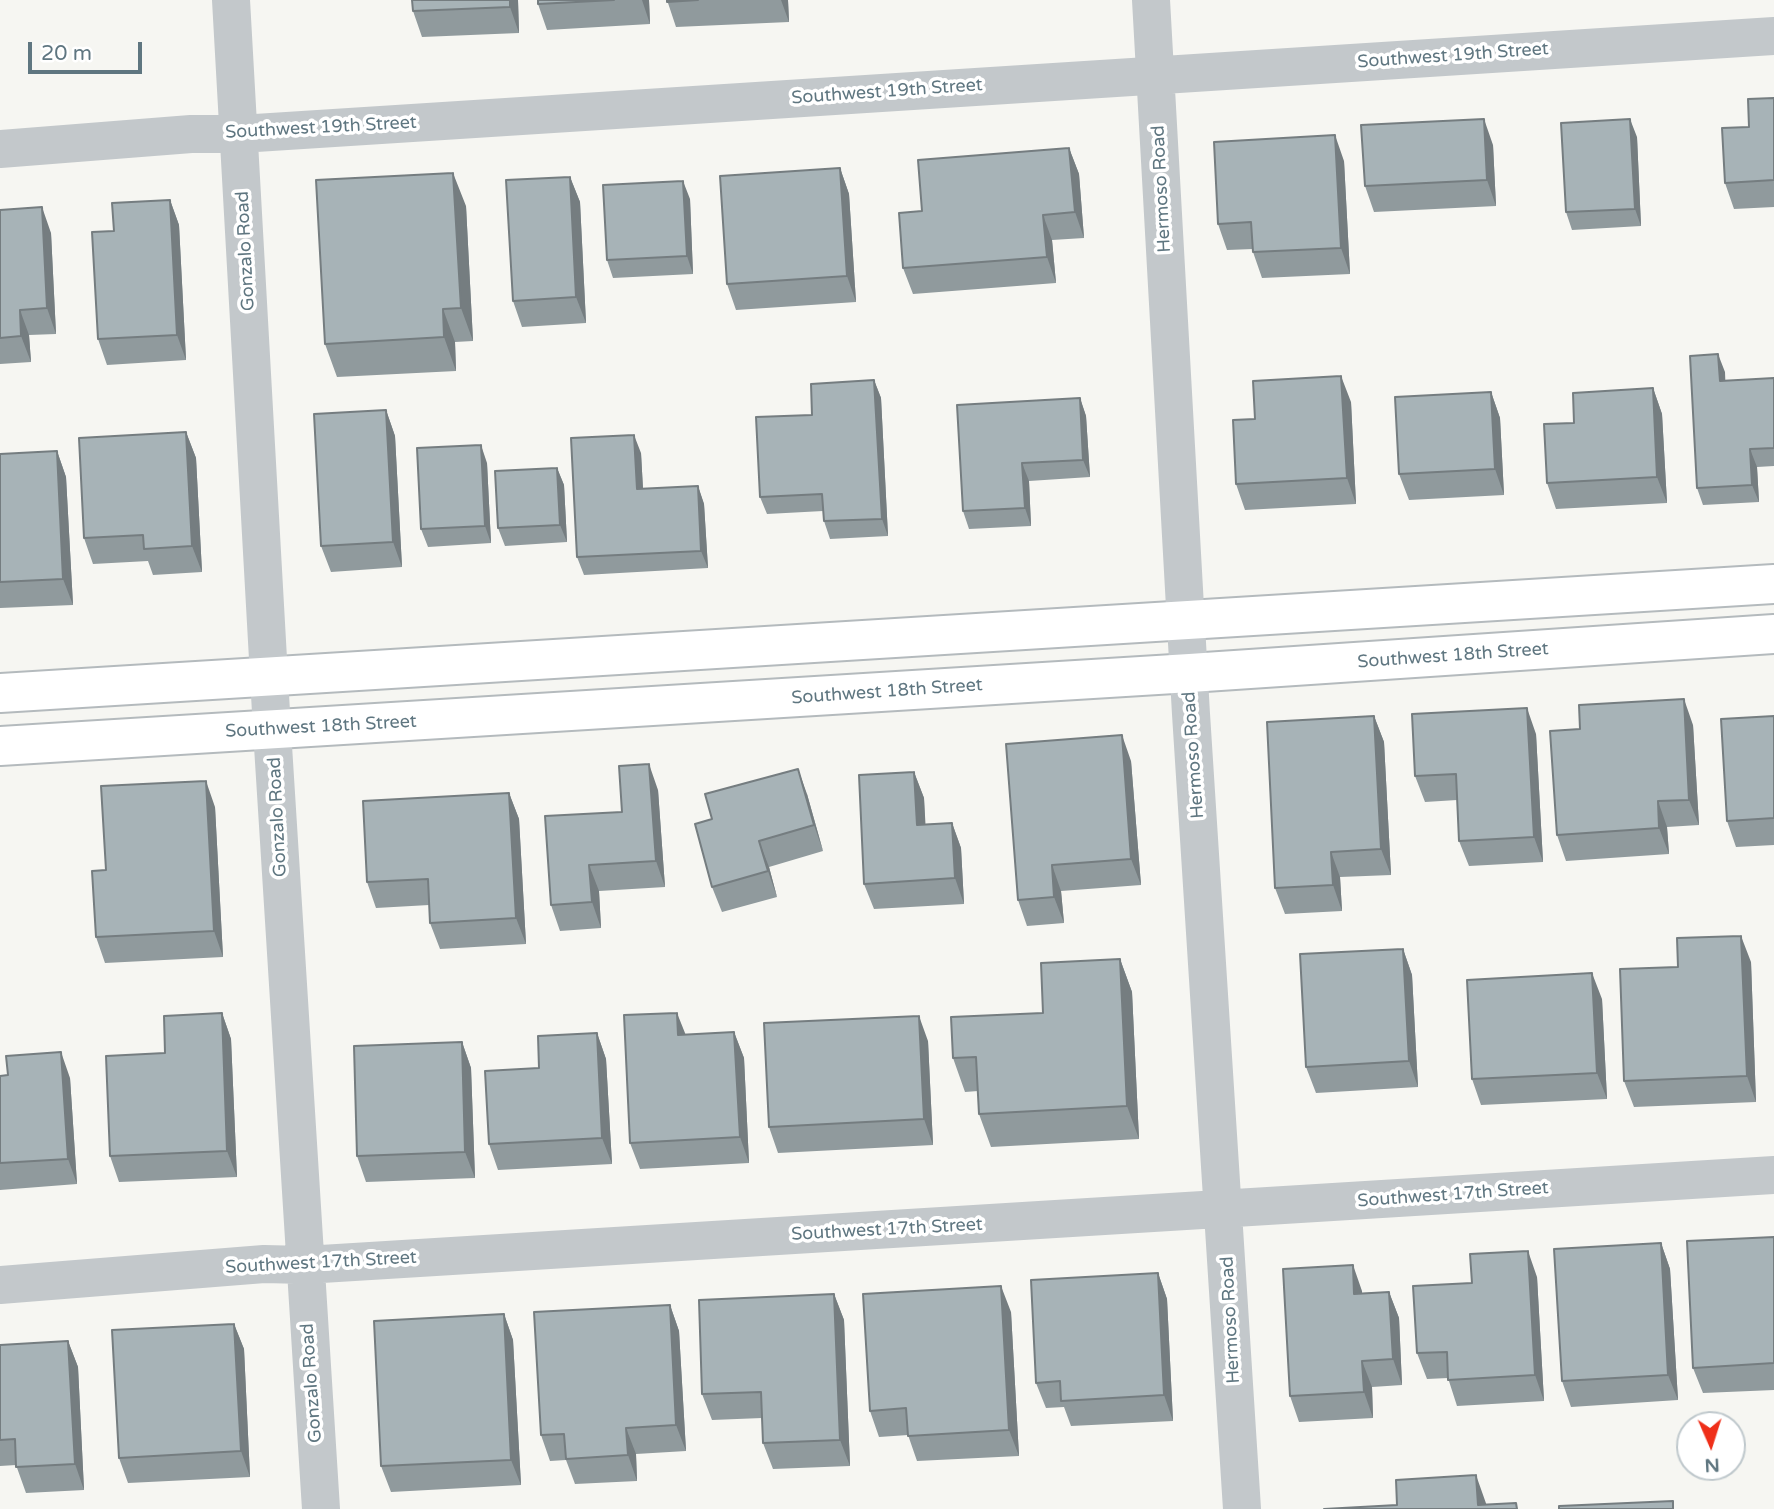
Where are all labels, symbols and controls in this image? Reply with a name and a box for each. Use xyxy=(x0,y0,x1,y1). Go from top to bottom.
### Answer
scale bar xyxy=(32,28,145,72)
street label: Southwest 19th Street xyxy=(1357,39,1549,73)
text: 20 m xyxy=(41,41,92,66)
street label: Southwest 19th Street xyxy=(791,75,983,109)
street label: Southwest 19th Street xyxy=(225,112,417,144)
street label: Hermoso Road xyxy=(1148,125,1176,253)
street label: Gonzalo Road xyxy=(232,191,260,311)
street label: Southwest 18th Street xyxy=(1357,639,1549,673)
street label: Southwest 18th Street xyxy=(791,675,983,709)
street label: Hermoso Road xyxy=(1179,691,1209,819)
street label: Southwest 18th Street xyxy=(225,711,417,743)
street label: Gonzalo Road xyxy=(264,757,292,877)
street label: Southwest 17th Street xyxy=(1357,1178,1549,1212)
street label: Southwest 17th Street xyxy=(791,1214,983,1246)
street label: Southwest 17th Street xyxy=(225,1247,417,1279)
street label: Hermoso Road xyxy=(1217,1256,1245,1384)
street label: Gonzalo Road xyxy=(297,1322,327,1444)
north arrow xyxy=(1676,1411,1746,1481)
text: N xyxy=(1704,1454,1720,1476)

